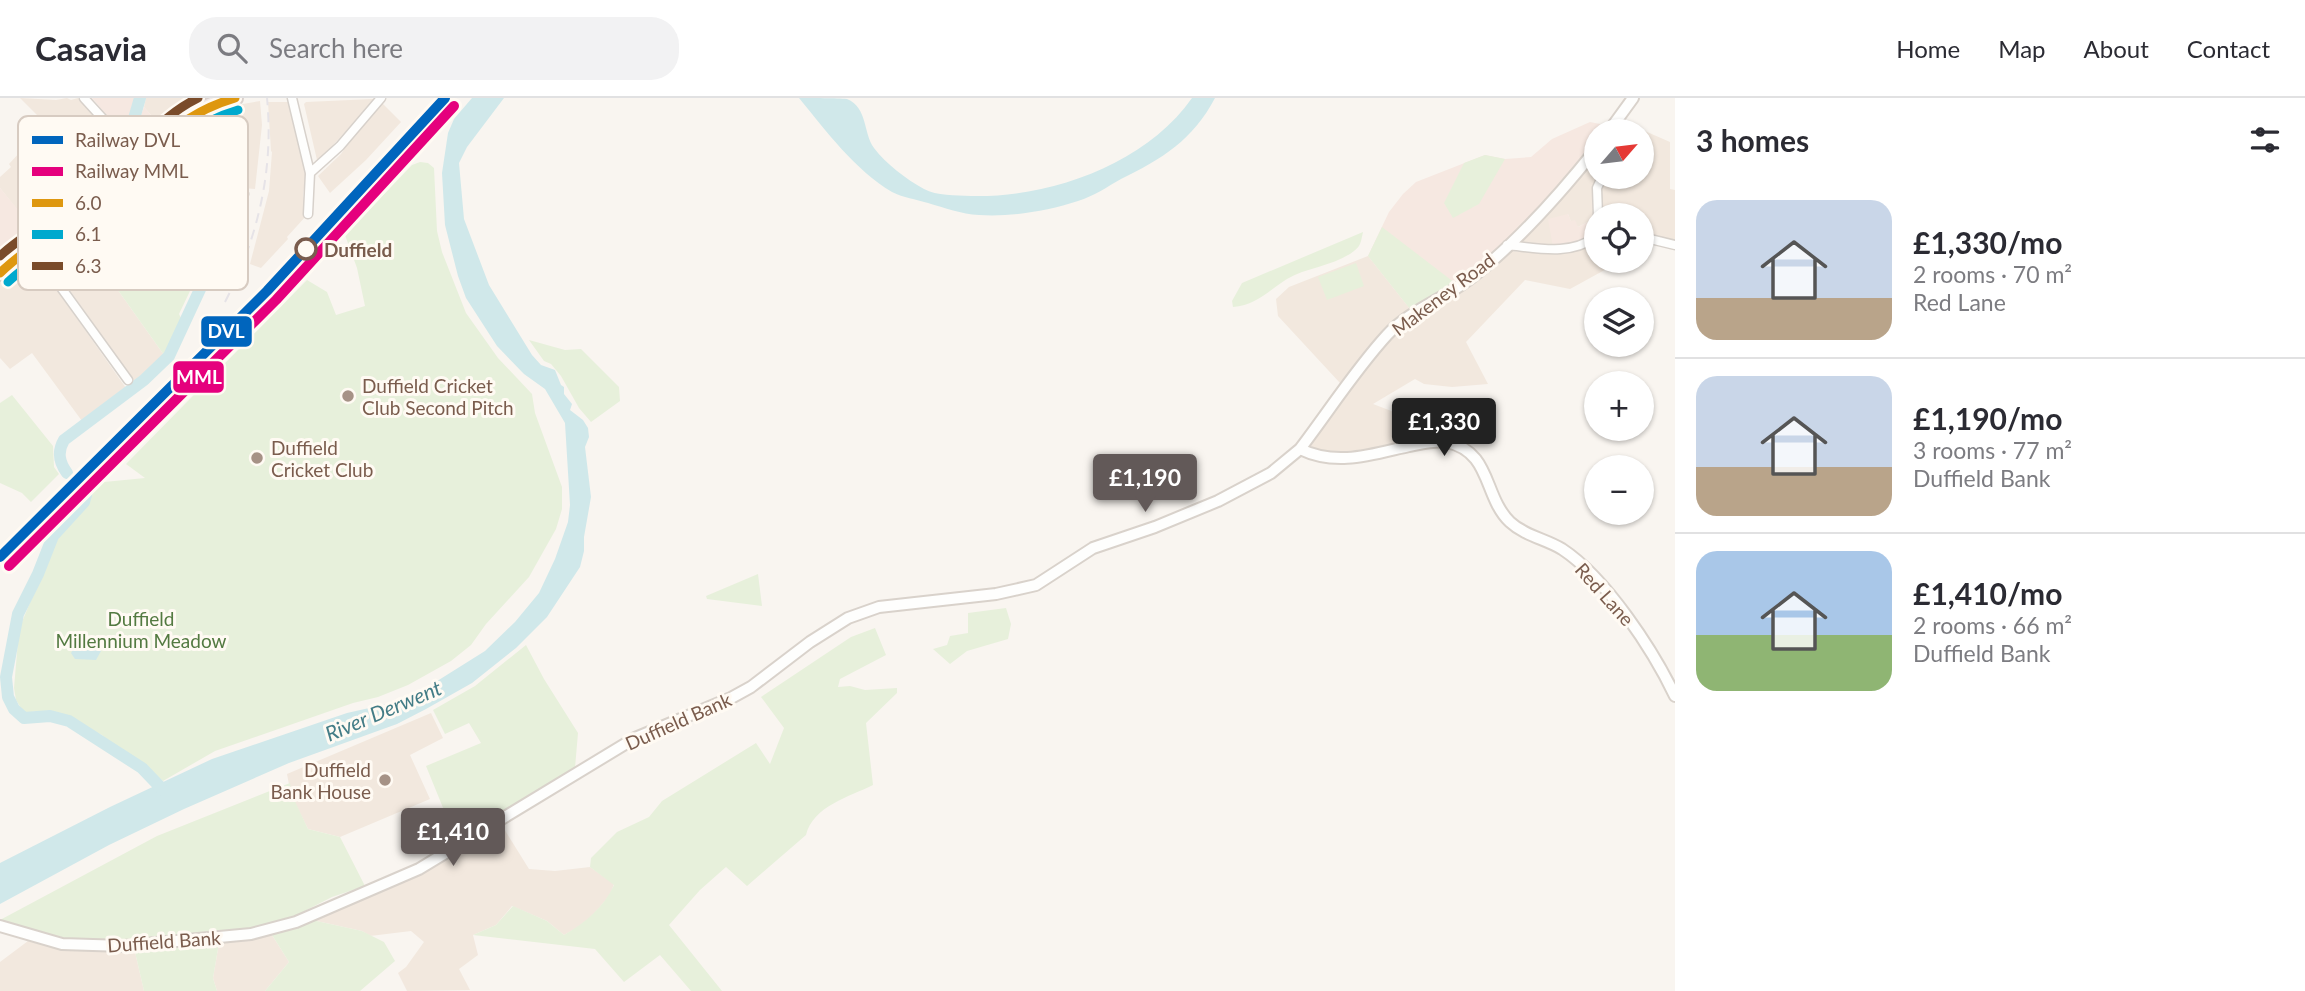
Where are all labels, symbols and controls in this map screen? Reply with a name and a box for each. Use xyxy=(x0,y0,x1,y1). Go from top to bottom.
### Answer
search box xyxy=(189,17,679,80)
text: Casavia xyxy=(35,28,147,68)
icon: search xyxy=(213,29,251,67)
text: Search here xyxy=(269,32,403,64)
text: Home xyxy=(1896,34,1960,63)
text: Map xyxy=(1998,34,2046,63)
text: About xyxy=(2084,34,2149,63)
text: Contact xyxy=(2187,34,2270,63)
legend xyxy=(18,116,248,290)
north arrow xyxy=(1584,119,1654,189)
map controls xyxy=(1584,119,1654,525)
icon: filters xyxy=(2246,121,2284,159)
text: 3 homes xyxy=(1696,122,1809,158)
text: Railway DVL xyxy=(75,128,180,151)
text: Railway MML xyxy=(75,159,189,182)
text: 6.0 xyxy=(75,191,102,214)
button: locate xyxy=(1584,203,1654,273)
text: 6.1 xyxy=(75,222,102,245)
text: £1,330/mo xyxy=(1913,224,2062,260)
icon: home xyxy=(1752,228,1836,312)
marker: Duffield xyxy=(295,238,317,260)
place label: Duffield xyxy=(324,238,392,261)
street label: Makeney Road xyxy=(1387,248,1499,340)
text: 6.3 xyxy=(75,254,102,277)
text: 2 rooms · 70 m² xyxy=(1913,260,2072,288)
button: layers xyxy=(1584,287,1654,357)
text: Red Lane xyxy=(1913,288,2006,316)
line badge: DVL xyxy=(200,315,253,348)
text: DVL xyxy=(207,319,245,342)
line badge: MML xyxy=(172,360,225,394)
text: MML xyxy=(176,365,222,388)
button: + xyxy=(1584,371,1654,441)
place label: Duffield Cricket Club Second Pitch xyxy=(362,374,514,419)
marker: Duffield Cricket Club Second Pitch xyxy=(340,388,356,404)
pin: £1,330 xyxy=(1387,398,1501,458)
text: £1,190/mo xyxy=(1913,400,2062,436)
icon: home xyxy=(1752,404,1836,488)
text: £1,330 xyxy=(1408,407,1480,435)
place label: Duffield Cricket Club xyxy=(271,436,373,481)
text: 3 rooms · 77 m² xyxy=(1913,436,2072,464)
marker: Duffield Cricket Club xyxy=(249,450,265,466)
pin: £1,190 xyxy=(1088,454,1202,514)
button: − xyxy=(1584,455,1654,525)
text: £1,190 xyxy=(1109,463,1181,491)
text: Duffield Bank xyxy=(1913,464,2051,492)
street label: Red Lane xyxy=(1571,558,1639,630)
text: £1,410/mo xyxy=(1913,575,2062,611)
icon: home xyxy=(1752,579,1836,663)
park label: Duffield Millennium Meadow xyxy=(56,607,227,652)
text: 2 rooms · 66 m² xyxy=(1913,611,2072,639)
text: Duffield Bank xyxy=(1913,639,2051,667)
water label: River Derwent xyxy=(321,674,445,746)
street label: Duffield Bank xyxy=(621,687,735,755)
place label: Duffield Bank House xyxy=(270,758,371,803)
marker: Duffield Bank House xyxy=(377,772,393,788)
pin: £1,410 xyxy=(396,808,510,868)
text: £1,410 xyxy=(417,817,489,845)
street label: Duffield Bank xyxy=(107,926,222,956)

